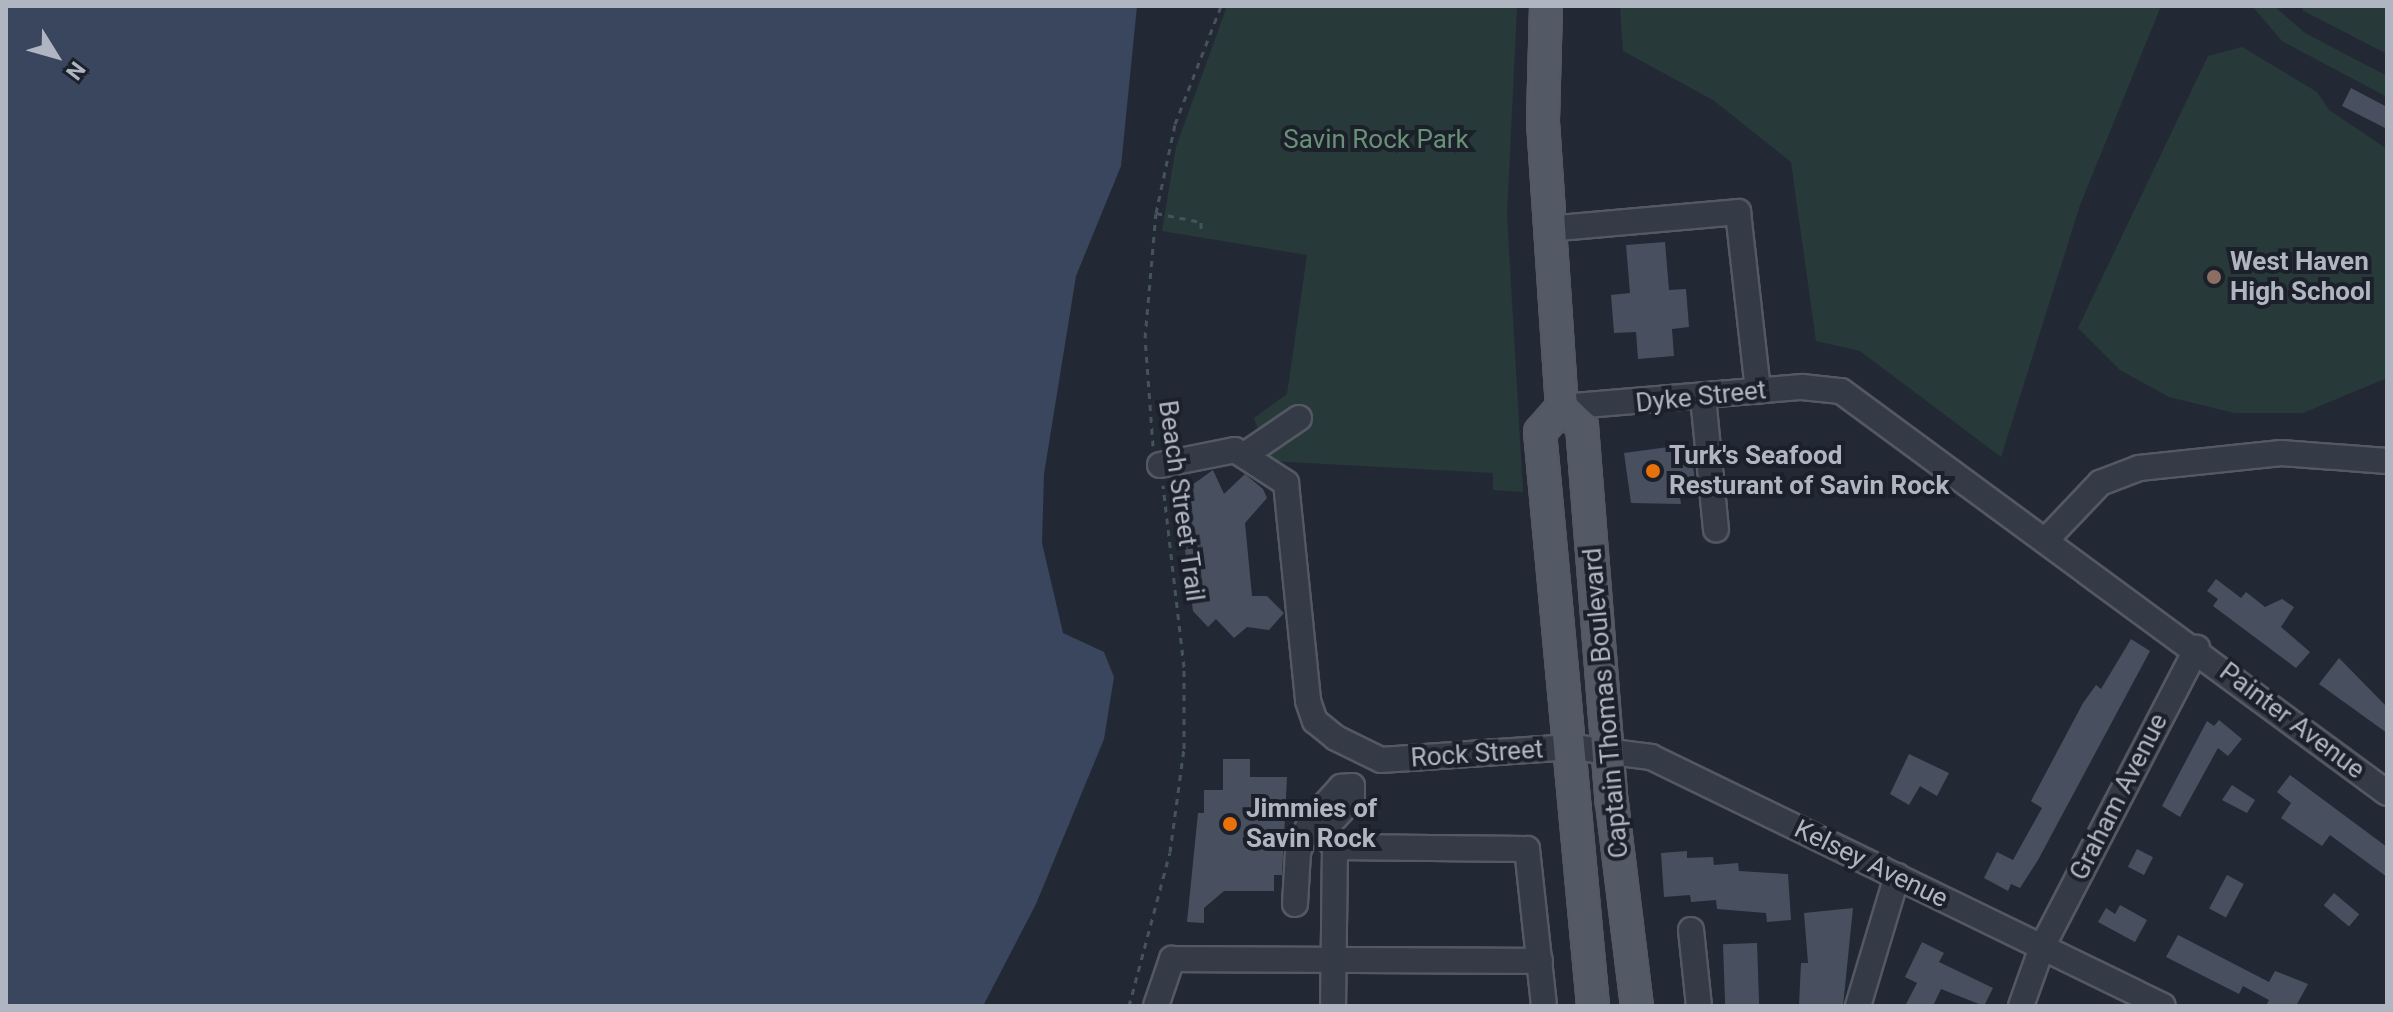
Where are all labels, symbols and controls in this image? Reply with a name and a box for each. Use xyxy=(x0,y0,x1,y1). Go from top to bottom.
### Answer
north arrow xyxy=(16,16,96,96)
text: N xyxy=(61,57,90,84)
park label: Savin Rock Park xyxy=(1283,124,1469,156)
place label: West Haven High School xyxy=(2230,246,2371,308)
marker: West Haven High School xyxy=(2205,268,2223,286)
street label: Dyke Street xyxy=(1634,375,1768,419)
street label: Beach Street Trail xyxy=(1151,398,1211,604)
place label: Turk's Seafood Resturant of Savin Rock xyxy=(1669,440,1949,502)
marker: Turk's Seafood Resturant of Savin Rock xyxy=(1644,462,1662,480)
street label: Captain Thomas Boulevard xyxy=(1577,546,1635,860)
street label: Painter Avenue xyxy=(2213,656,2371,786)
street label: Graham Avenue xyxy=(2064,708,2174,886)
street label: Rock Street xyxy=(1410,734,1544,774)
place label: Jimmies of Savin Rock xyxy=(1246,793,1377,854)
street label: Kelsey Avenue xyxy=(1789,813,1953,915)
marker: Jimmies of Savin Rock xyxy=(1221,815,1239,833)

